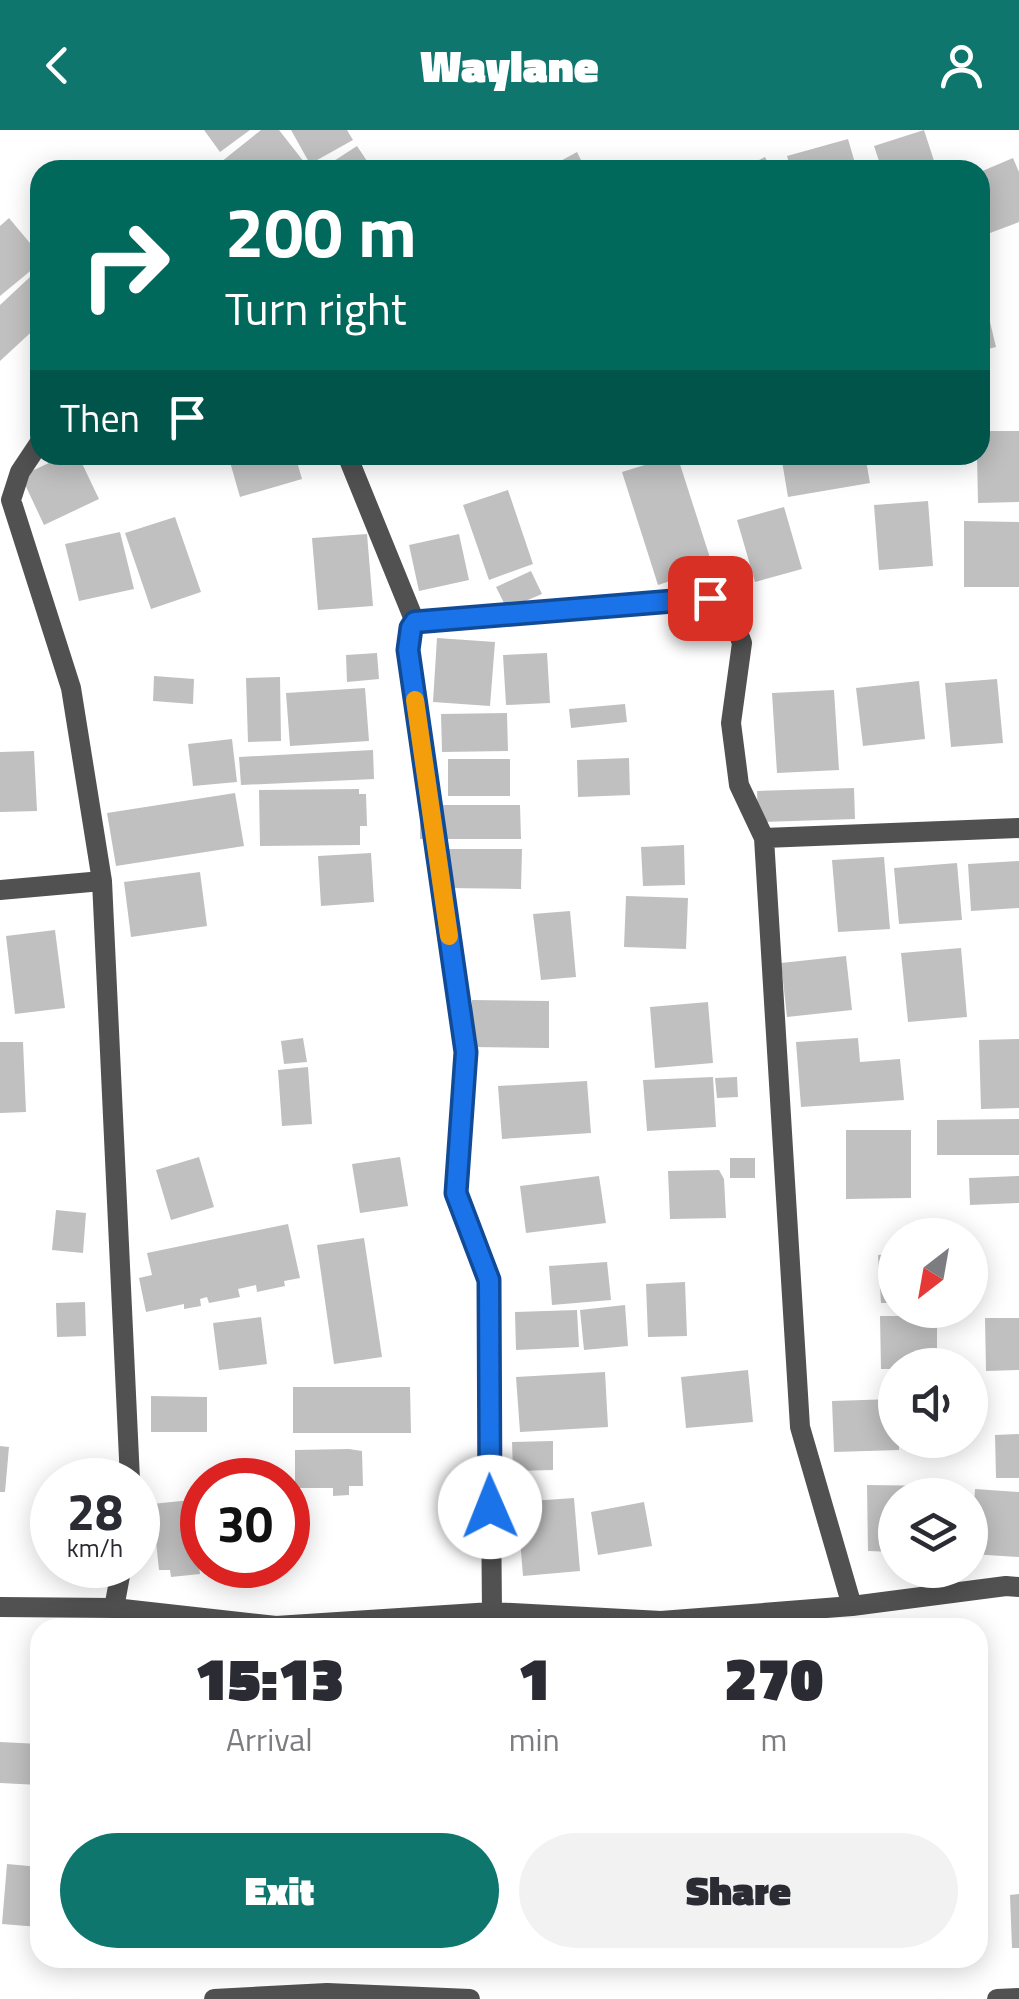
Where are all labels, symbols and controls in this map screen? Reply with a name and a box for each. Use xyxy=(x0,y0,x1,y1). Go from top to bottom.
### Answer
text: Waylane xyxy=(420,31,599,99)
icon: back xyxy=(30,38,85,93)
icon: person xyxy=(934,38,989,93)
text: 200 m xyxy=(225,178,417,284)
icon: right xyxy=(60,200,190,330)
text: Turn right xyxy=(225,274,407,342)
text: Then xyxy=(60,389,140,447)
icon: arrive xyxy=(160,390,215,445)
pin xyxy=(668,556,753,641)
icon: arrive xyxy=(683,571,738,626)
north arrow xyxy=(878,1218,988,1328)
map controls xyxy=(878,1218,988,1588)
button: sound xyxy=(878,1348,988,1458)
position arrow xyxy=(438,1455,542,1559)
speed limit sign: 30 xyxy=(180,1458,310,1588)
text: 28 xyxy=(67,1473,123,1549)
button: layers xyxy=(878,1478,988,1588)
text: km/h xyxy=(67,1529,123,1567)
text: 15:13 xyxy=(195,1632,344,1723)
text: 1 xyxy=(518,1632,551,1723)
text: 270 xyxy=(724,1632,823,1723)
text: Arrival xyxy=(226,1715,313,1763)
text: min xyxy=(509,1715,560,1763)
text: m xyxy=(760,1715,787,1763)
button: Exit xyxy=(60,1833,499,1948)
button: Share xyxy=(519,1833,958,1948)

